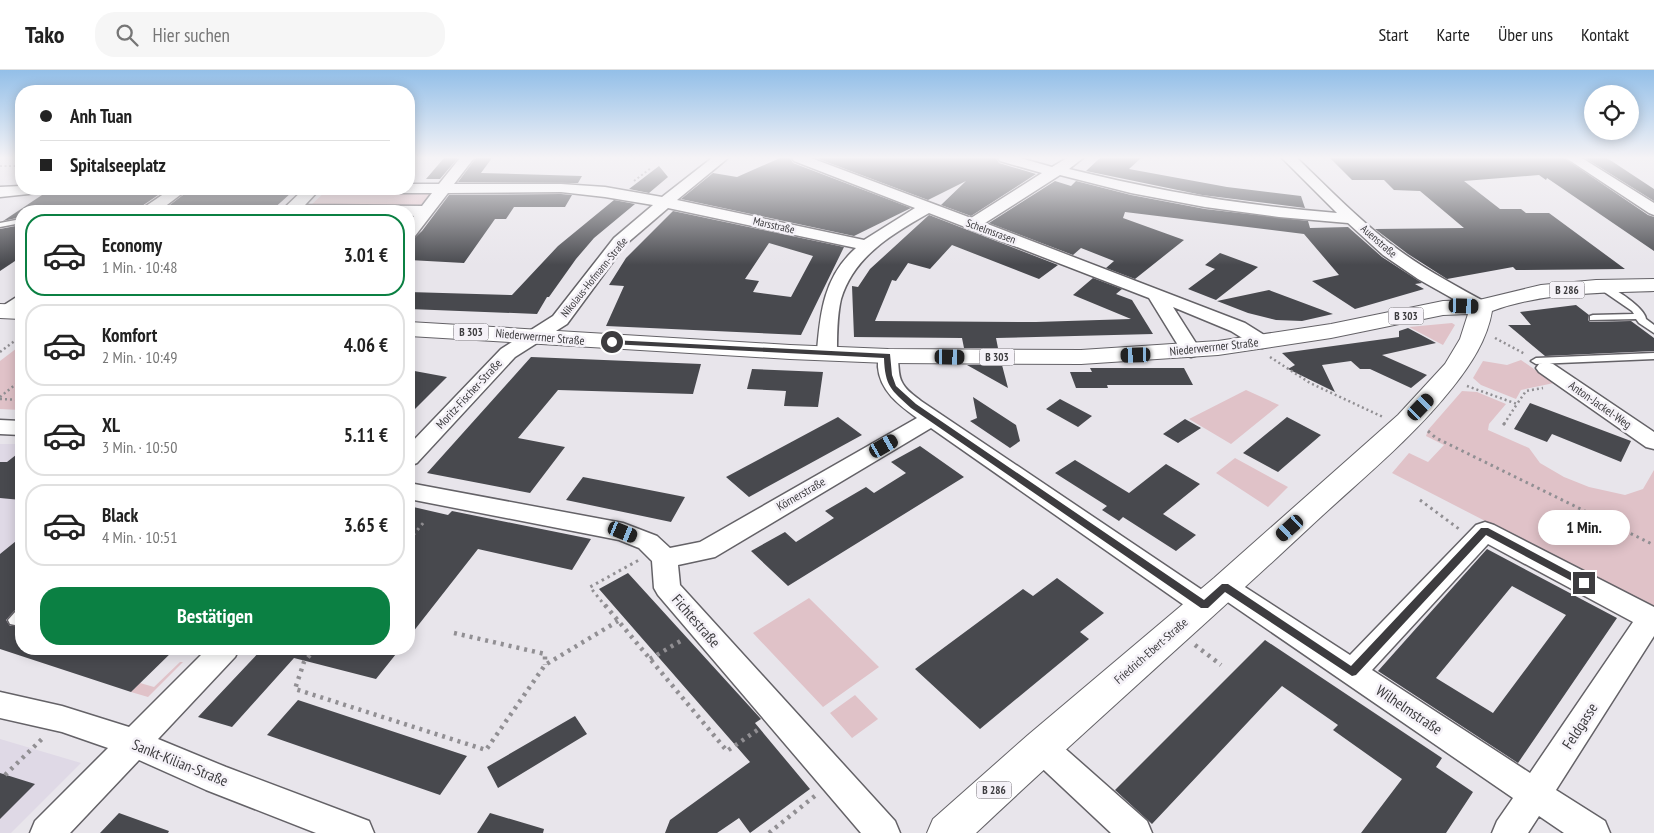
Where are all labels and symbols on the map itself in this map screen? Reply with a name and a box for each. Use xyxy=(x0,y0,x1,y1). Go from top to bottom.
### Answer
street label: Marsstraße xyxy=(752,213,797,237)
street label: Schelmsrasen xyxy=(964,216,1018,247)
street label: Auenstraße xyxy=(1358,221,1400,261)
street label: Nikolaus-Hofmann-Straße xyxy=(557,234,631,320)
road number: B 286 xyxy=(1550,282,1584,298)
car xyxy=(1448,298,1479,314)
road number: B 303 xyxy=(1388,308,1424,325)
road number: B 303 xyxy=(454,323,488,340)
street label: Niederwerrner Straße xyxy=(495,325,585,348)
route start xyxy=(601,331,623,353)
street label: Niederwerrner Straße xyxy=(1169,334,1259,359)
car xyxy=(1120,347,1151,363)
road number: B 303 xyxy=(980,348,1014,366)
car xyxy=(934,349,965,365)
street label: Moritz-Fischer-Straße xyxy=(433,356,505,432)
street label: Anton-Jackel-Weg xyxy=(1566,377,1635,432)
car xyxy=(1405,391,1436,423)
car xyxy=(867,432,900,460)
street label: Körnerstraße xyxy=(774,474,828,513)
callout: 1 Min. xyxy=(1538,510,1630,546)
car xyxy=(1273,512,1306,544)
car xyxy=(606,519,639,545)
route end xyxy=(1573,572,1595,594)
street label: Fichtestraße xyxy=(668,590,725,651)
street label: Friedrich-Ebert-Straße xyxy=(1111,615,1191,687)
street label: Wilhelmstraße xyxy=(1373,681,1446,739)
street label: Feldgasse xyxy=(1558,699,1601,752)
street label: Sankt-Kilian-Straße xyxy=(130,735,231,790)
road number: B 286 xyxy=(976,782,1012,798)

